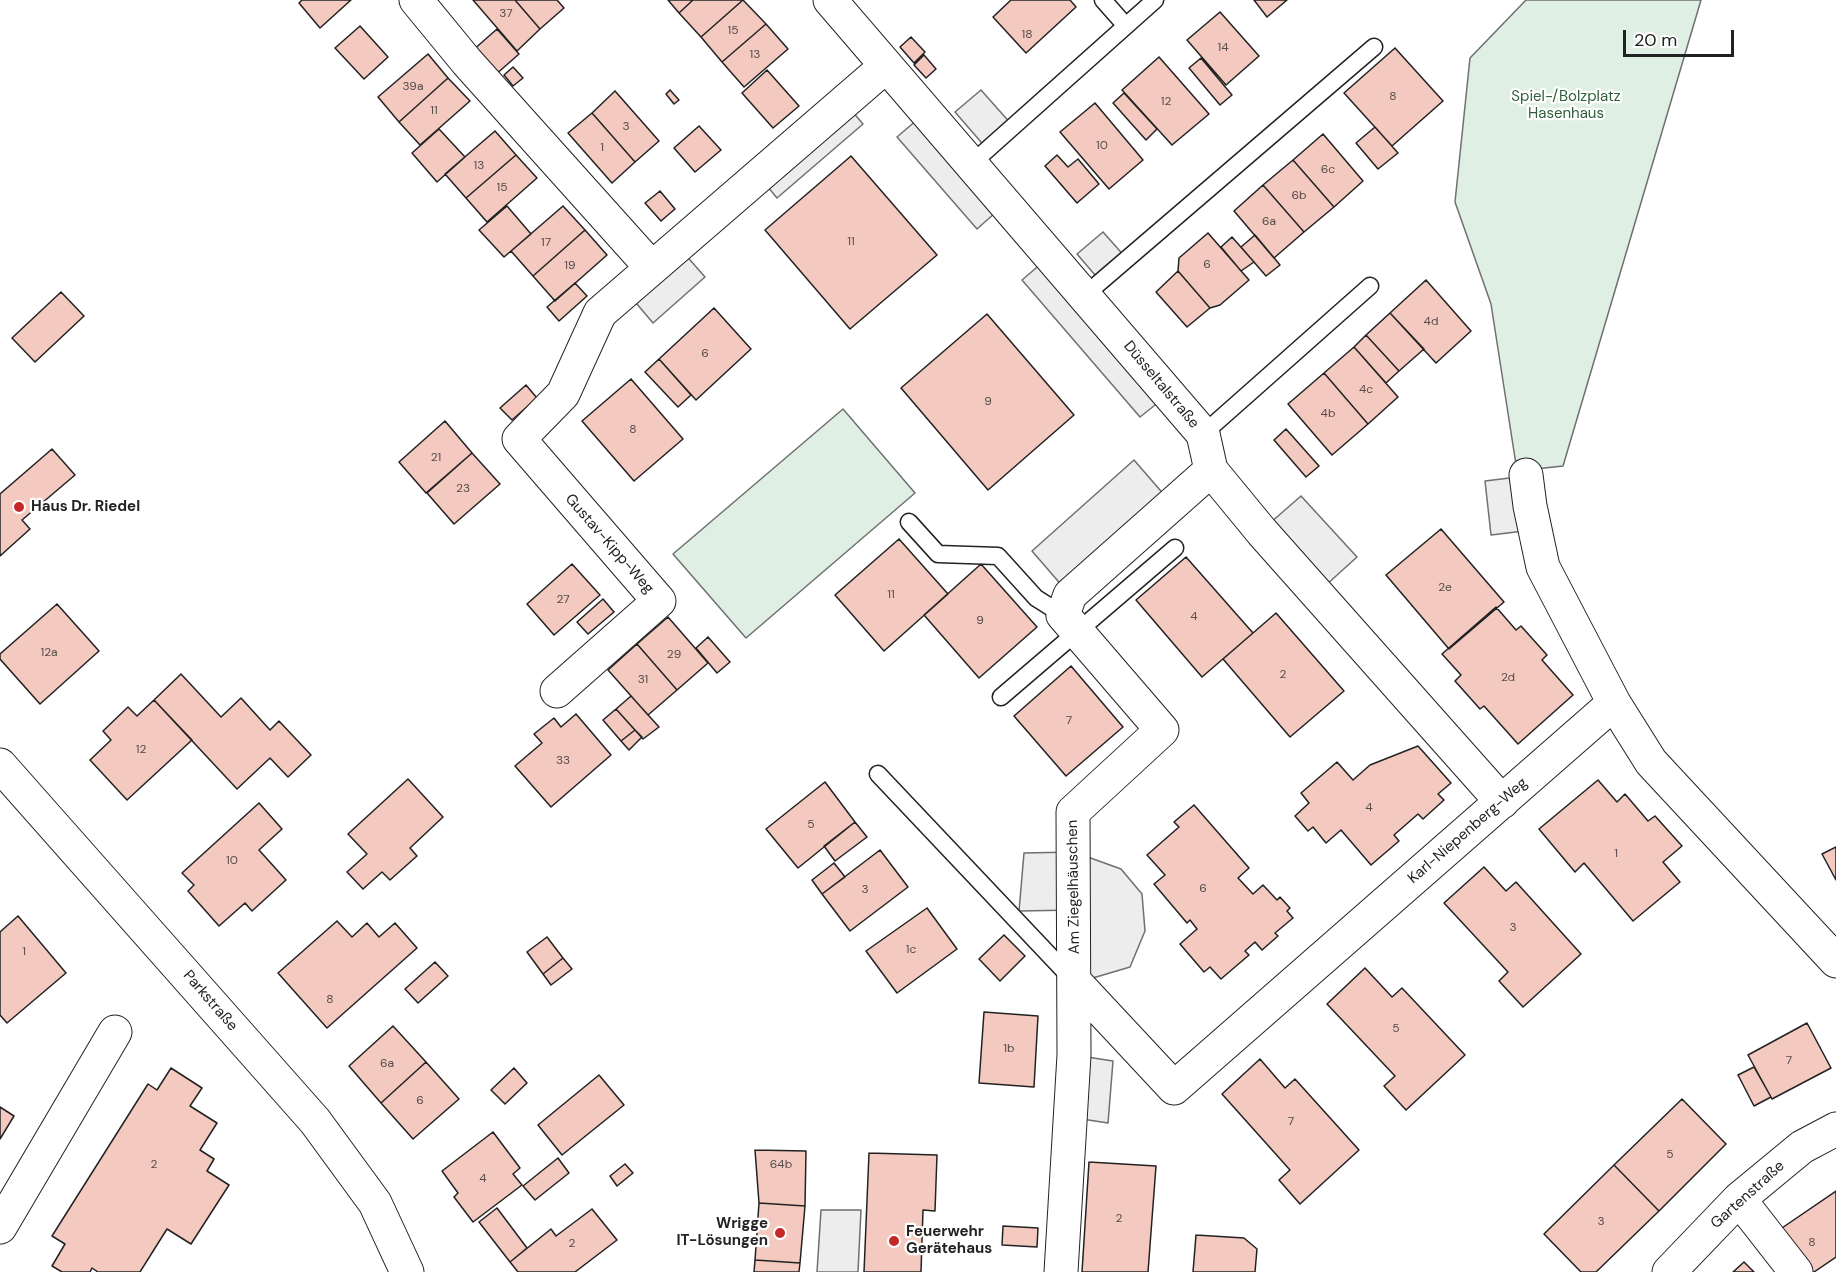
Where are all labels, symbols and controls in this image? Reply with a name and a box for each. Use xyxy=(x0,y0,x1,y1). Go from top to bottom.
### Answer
house number: 37 xyxy=(499,7,513,21)
scale bar xyxy=(1626,18,1737,56)
house number: 15 xyxy=(727,24,739,38)
house number: 18 xyxy=(1021,28,1033,42)
text: 20 m xyxy=(1634,28,1677,52)
house number: 14 xyxy=(1217,41,1229,55)
house number: 13 xyxy=(750,48,760,62)
house number: 39a xyxy=(403,80,423,94)
park label: Spiel-/Bolzplatz Hasenhaus xyxy=(1511,88,1621,123)
house number: 8 xyxy=(1389,90,1397,104)
house number: 12 xyxy=(1161,95,1171,109)
house number: 11 xyxy=(430,104,438,118)
house number: 3 xyxy=(622,120,630,134)
house number: 10 xyxy=(1096,139,1108,153)
house number: 1 xyxy=(600,141,604,155)
house number: 13 xyxy=(474,159,484,173)
house number: 6c xyxy=(1321,163,1335,177)
house number: 15 xyxy=(496,181,508,195)
house number: 6b xyxy=(1291,189,1307,203)
house number: 6a xyxy=(1262,215,1276,229)
house number: 11 xyxy=(847,235,855,249)
house number: 17 xyxy=(541,236,551,250)
house number: 6 xyxy=(1203,258,1211,272)
house number: 19 xyxy=(564,259,576,273)
house number: 4d xyxy=(1424,315,1438,329)
street label: Düsseltalstraße xyxy=(1119,338,1203,432)
house number: 6 xyxy=(701,347,709,361)
house number: 4c xyxy=(1359,383,1373,397)
house number: 9 xyxy=(984,395,992,409)
house number: 4b xyxy=(1321,407,1335,421)
house number: 8 xyxy=(629,423,637,437)
house number: 21 xyxy=(431,451,441,465)
house number: 23 xyxy=(456,482,470,496)
street label: Gustav-Kipp-Weg xyxy=(561,490,657,598)
place label: Haus Dr. Riedel xyxy=(31,498,140,516)
marker: Haus Dr. Riedel xyxy=(12,500,26,514)
house number: 2e xyxy=(1438,581,1452,595)
house number: 11 xyxy=(887,588,895,602)
house number: 27 xyxy=(556,593,570,607)
house number: 4 xyxy=(1190,610,1198,624)
house number: 9 xyxy=(976,614,984,628)
house number: 12a xyxy=(40,646,58,660)
house number: 29 xyxy=(667,648,681,662)
house number: 2 xyxy=(1280,668,1286,682)
house number: 2d xyxy=(1501,671,1515,685)
house number: 31 xyxy=(638,673,648,687)
house number: 7 xyxy=(1066,714,1072,728)
house number: 12 xyxy=(136,743,146,757)
house number: 33 xyxy=(556,754,570,768)
street label: Karl-Niepenberg-Weg xyxy=(1405,774,1531,888)
house number: 4 xyxy=(1365,801,1373,815)
house number: 5 xyxy=(807,818,815,832)
street label: Am Ziegelhäuschen xyxy=(1064,820,1084,954)
house number: 1 xyxy=(1614,847,1618,861)
house number: 10 xyxy=(226,854,238,868)
house number: 6 xyxy=(1199,882,1207,896)
house number: 3 xyxy=(861,883,869,897)
house number: 3 xyxy=(1509,921,1517,935)
house number: 1c xyxy=(906,943,916,957)
house number: 1 xyxy=(22,945,26,959)
street label: Parkstraße xyxy=(179,967,241,1035)
house number: 8 xyxy=(326,993,334,1007)
house number: 5 xyxy=(1392,1022,1400,1036)
house number: 1b xyxy=(1003,1042,1015,1056)
house number: 7 xyxy=(1786,1054,1792,1068)
house number: 6a xyxy=(380,1057,394,1071)
house number: 6 xyxy=(416,1094,424,1108)
house number: 7 xyxy=(1288,1115,1294,1129)
house number: 5 xyxy=(1666,1148,1674,1162)
street label: Gartenstraße xyxy=(1707,1157,1789,1233)
house number: 2 xyxy=(151,1158,157,1172)
house number: 64b xyxy=(770,1158,792,1172)
house number: 4 xyxy=(479,1172,487,1186)
house number: 2 xyxy=(1116,1212,1122,1226)
place label: Wrigge IT-Lösungen xyxy=(676,1215,768,1250)
house number: 3 xyxy=(1597,1215,1605,1229)
place label: Feuerwehr Gerätehaus xyxy=(906,1223,992,1258)
marker: Wrigge IT-Lösungen xyxy=(773,1226,787,1240)
marker: Feuerwehr Gerätehaus xyxy=(887,1234,901,1248)
house number: 8 xyxy=(1808,1236,1816,1250)
house number: 2 xyxy=(569,1237,575,1251)

